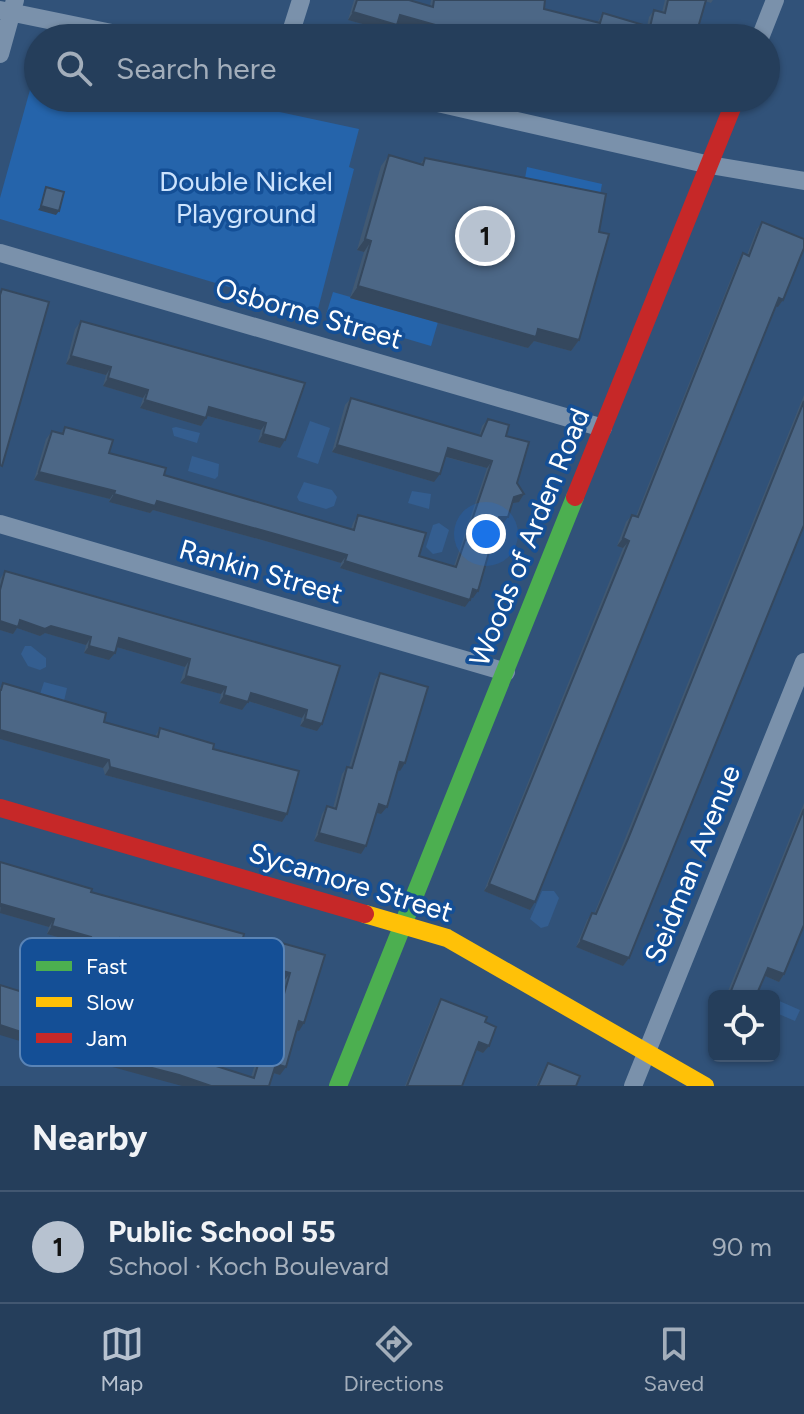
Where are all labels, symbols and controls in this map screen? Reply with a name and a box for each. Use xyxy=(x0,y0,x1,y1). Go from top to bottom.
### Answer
search box xyxy=(24,24,780,112)
icon: search xyxy=(52,46,96,90)
text: Search here xyxy=(116,50,276,87)
park label: Double Nickel Playground xyxy=(159,164,333,230)
pin: 1 xyxy=(459,206,511,266)
street label: Osborne Street xyxy=(211,270,407,356)
street label: Woods of Arden Road xyxy=(462,403,596,671)
your location xyxy=(466,514,506,554)
street label: Rankin Street xyxy=(175,531,347,611)
street label: Seidman Avenue xyxy=(637,760,747,968)
street label: Sycamore Street xyxy=(245,835,457,929)
legend xyxy=(20,938,284,1066)
text: Fast xyxy=(86,953,128,980)
text: Slow xyxy=(86,989,135,1016)
map controls xyxy=(708,990,780,1062)
button: locate xyxy=(708,990,780,1062)
text: Jam xyxy=(86,1025,127,1052)
text: Nearby xyxy=(32,1118,147,1159)
text: Public School 55 xyxy=(108,1213,336,1250)
text: 1 xyxy=(53,1231,63,1263)
text: 90 m xyxy=(712,1231,772,1263)
text: School · Koch Boulevard xyxy=(108,1250,389,1282)
tab: Map xyxy=(100,1322,144,1397)
tab: Directions xyxy=(344,1322,444,1397)
tab: Saved xyxy=(643,1322,704,1397)

